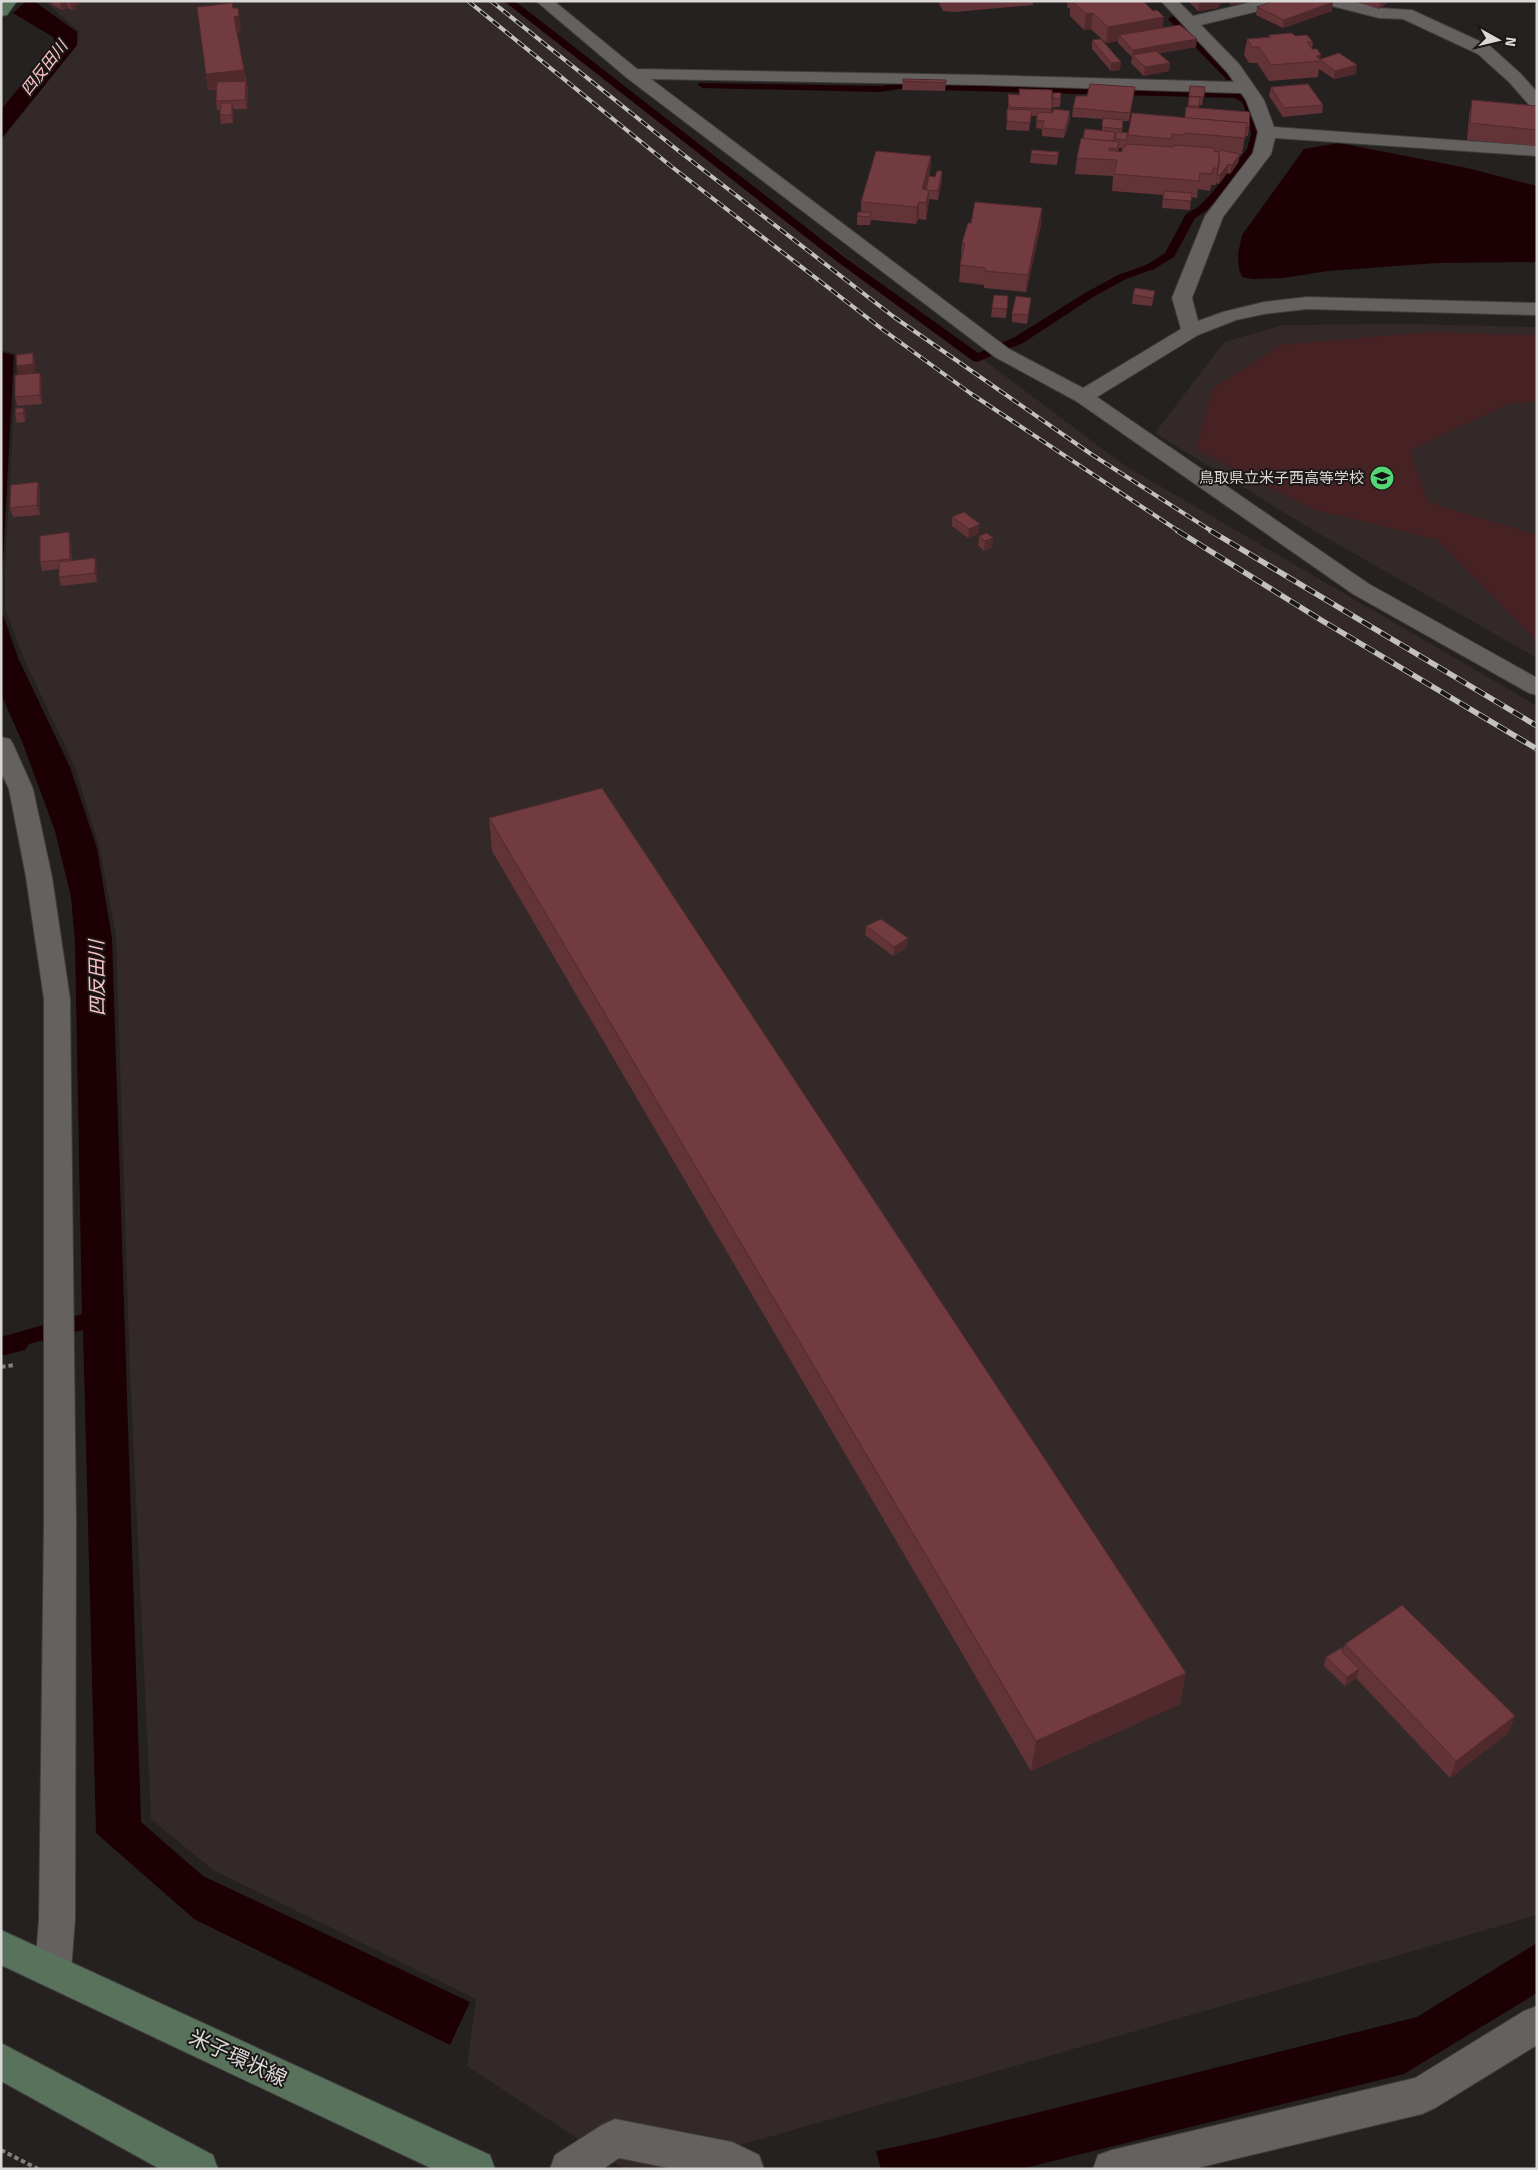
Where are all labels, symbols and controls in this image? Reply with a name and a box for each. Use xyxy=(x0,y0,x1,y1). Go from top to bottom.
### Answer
north arrow xyxy=(1473,15,1523,65)
water label: 四反田川 xyxy=(17,35,72,99)
text: N xyxy=(1501,36,1519,48)
school or university icon: 鳥取県立米子西高等学校 xyxy=(1369,465,1395,491)
place label: 鳥取県立米子西高等学校 xyxy=(1199,469,1364,487)
water label: 四反田川 xyxy=(85,938,109,1016)
street label: 米子環状線 xyxy=(185,2024,291,2092)

